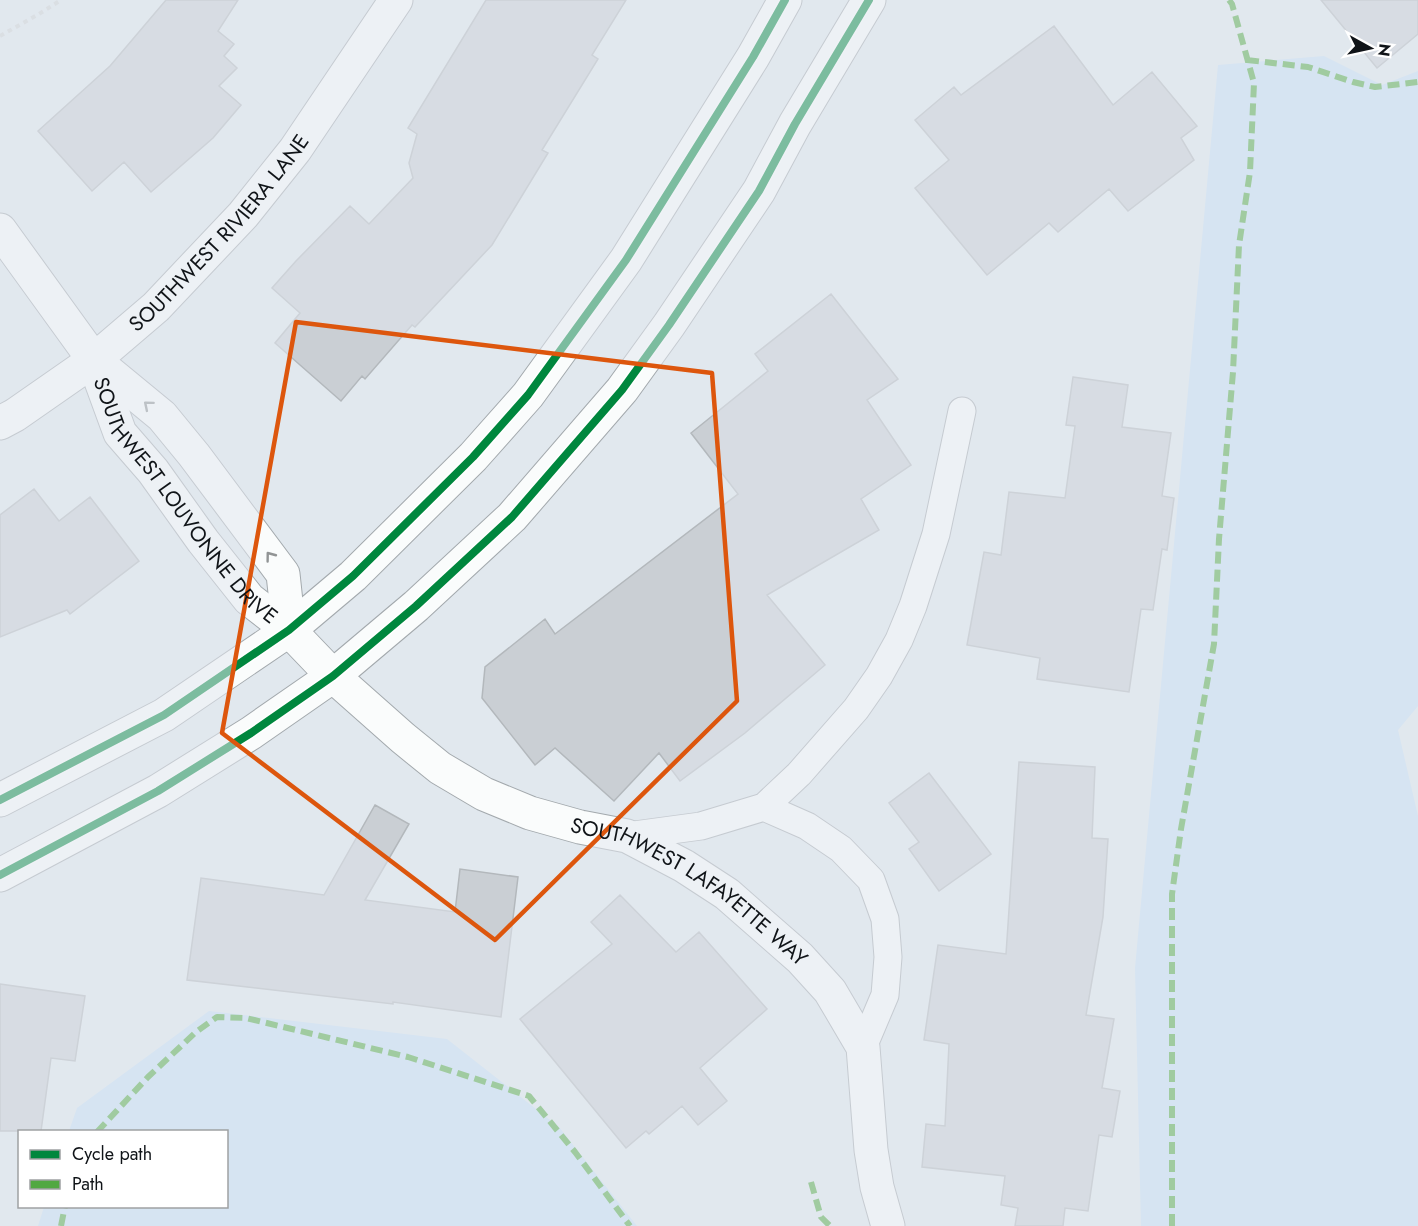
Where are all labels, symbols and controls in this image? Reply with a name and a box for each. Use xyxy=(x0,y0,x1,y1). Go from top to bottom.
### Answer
north arrow xyxy=(1340,18,1400,78)
text: N xyxy=(1372,42,1397,58)
street label: SOUTHWEST RIVIERA LANE xyxy=(122,128,316,339)
street label: SOUTHWEST LOUVONNE DRIVE xyxy=(86,373,284,631)
one-way arrow xyxy=(144,401,155,412)
one-way arrow xyxy=(266,552,277,563)
street label: SOUTHWEST LAFAYETTE WAY xyxy=(567,810,814,973)
legend xyxy=(18,1130,228,1208)
text: Cycle path xyxy=(72,1141,152,1167)
text: Path xyxy=(72,1171,104,1197)

